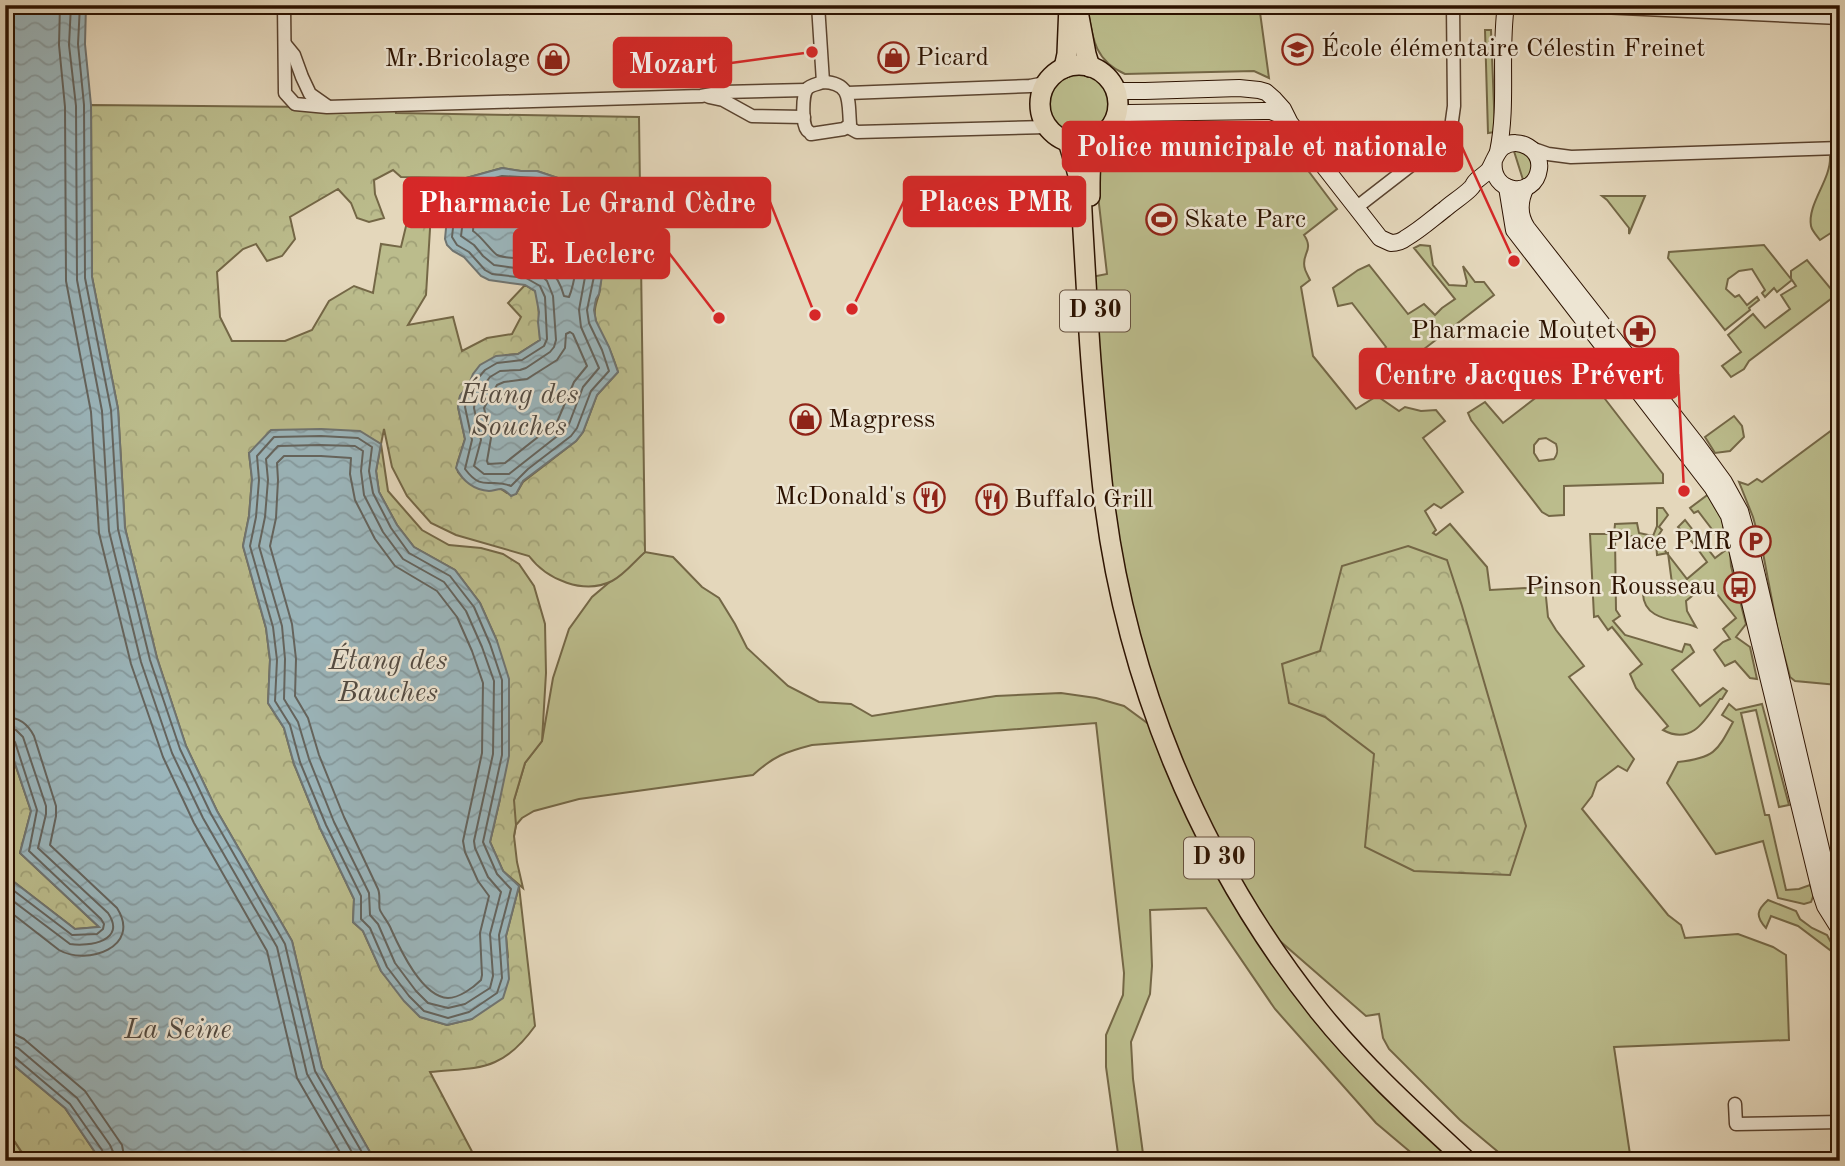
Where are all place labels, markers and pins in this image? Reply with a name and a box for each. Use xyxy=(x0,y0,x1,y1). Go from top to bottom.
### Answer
school or university icon: École élémentaire Célestin Freinet xyxy=(1281,32,1315,66)
place label: École élémentaire Célestin Freinet xyxy=(1321,32,1705,62)
callout: Mozart xyxy=(614,38,731,87)
shop icon: Picard xyxy=(876,41,910,75)
shop icon: Mr.Bricolage xyxy=(536,42,570,76)
place label: Picard xyxy=(916,45,989,71)
place label: Mr.Bricolage xyxy=(385,46,530,72)
callout: Police municipale et nationale xyxy=(1063,122,1462,171)
callout: Places PMR xyxy=(904,177,1085,226)
callout: Pharmacie Le Grand Cèdre xyxy=(404,178,770,227)
sports icon: Skate Parc xyxy=(1144,203,1178,237)
place label: Skate Parc xyxy=(1184,207,1306,233)
callout: E. Leclerc xyxy=(514,229,669,278)
pharmacy icon: Pharmacie Moutet xyxy=(1622,314,1656,348)
place label: Pharmacie Moutet xyxy=(1411,318,1616,344)
callout: Centre Jacques Prévert xyxy=(1360,349,1678,398)
shop icon: Magpress xyxy=(788,403,822,437)
place label: Magpress xyxy=(828,407,935,433)
restaurant icon: McDonald's xyxy=(912,480,946,514)
restaurant icon: Buffalo Grill xyxy=(974,483,1008,517)
place label: McDonald's xyxy=(775,484,906,510)
place label: Buffalo Grill xyxy=(1014,487,1153,513)
parking icon: Place PMR xyxy=(1738,525,1772,559)
place label: Place PMR xyxy=(1606,529,1732,555)
bus stop icon: Pinson Rousseau xyxy=(1722,570,1756,604)
place label: Pinson Rousseau xyxy=(1525,574,1716,600)

